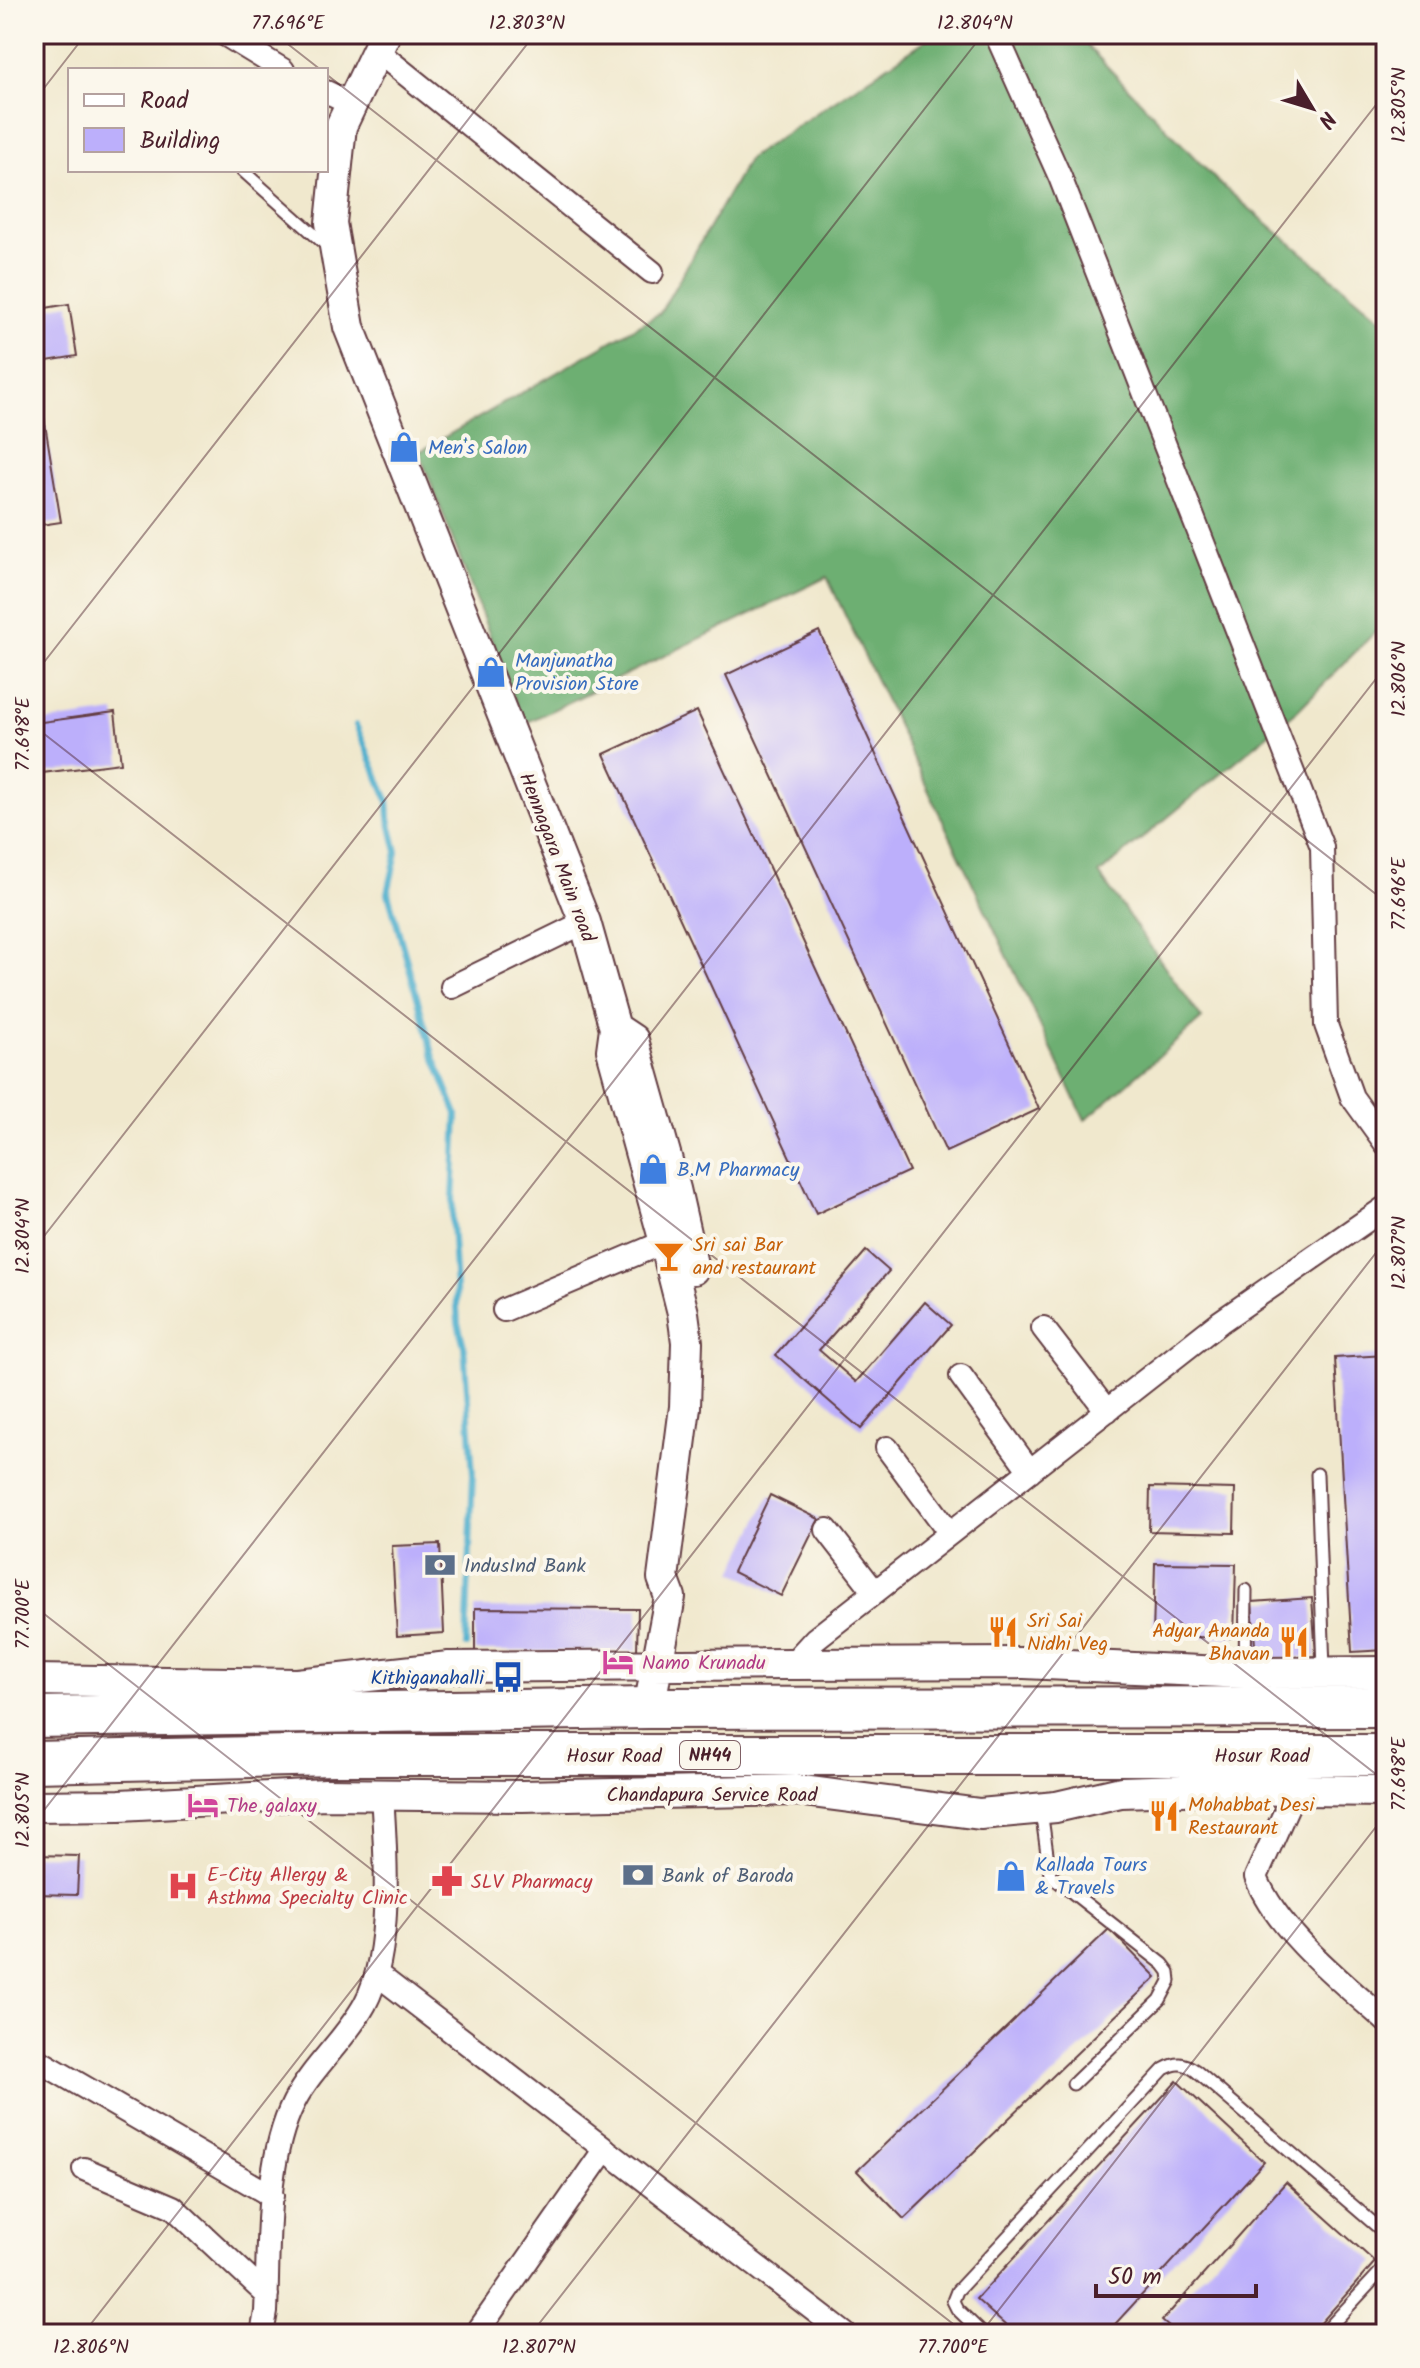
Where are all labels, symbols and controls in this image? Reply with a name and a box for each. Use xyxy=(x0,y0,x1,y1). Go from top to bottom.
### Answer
text: 77.696°E xyxy=(251,8,326,40)
text: 12.803°N xyxy=(489,8,565,40)
text: 12.804°N xyxy=(937,8,1013,40)
text: 12.805°N xyxy=(1384,67,1416,143)
legend xyxy=(68,68,328,172)
north arrow xyxy=(1272,68,1352,148)
text: Road xyxy=(140,82,189,121)
text: N xyxy=(1308,103,1344,135)
text: Building xyxy=(140,122,220,161)
shop icon: Men's Salon xyxy=(387,430,421,464)
place label: Men's Salon xyxy=(428,433,528,465)
text: 12.806°N xyxy=(1384,641,1416,717)
place label: Manjunatha Provision Store xyxy=(515,646,639,701)
shop icon: Manjunatha Provision Store xyxy=(474,655,508,689)
text: 77.698°E xyxy=(8,695,40,771)
street label: Hennagara Main road xyxy=(509,768,604,948)
text: 77.696°E xyxy=(1384,856,1416,931)
shop icon: B.M Pharmacy xyxy=(636,1152,670,1186)
place label: B.M Pharmacy xyxy=(677,1155,800,1187)
text: 12.804°N xyxy=(8,1198,40,1274)
text: 12.807°N xyxy=(1384,1216,1416,1290)
place label: Sri sai Bar and restaurant xyxy=(693,1230,817,1285)
bar icon: Sri sai Bar and restaurant xyxy=(652,1239,686,1273)
bank icon: IndusInd Bank xyxy=(423,1548,457,1582)
place label: IndusInd Bank xyxy=(464,1551,587,1583)
text: 77.700°E xyxy=(8,1577,40,1649)
place label: Sri Sai Nidhi Veg xyxy=(1027,1606,1108,1661)
restaurant icon: Sri Sai Nidhi Veg xyxy=(986,1615,1020,1649)
place label: Adyar Ananda Bhavan xyxy=(1152,1616,1270,1671)
restaurant icon: Adyar Ananda Bhavan xyxy=(1277,1625,1311,1659)
hotel icon: Namo Krunadu xyxy=(601,1645,635,1679)
place label: Namo Krunadu xyxy=(642,1648,766,1680)
bus stop icon: Kithiganahalli xyxy=(491,1660,525,1694)
place label: Kithiganahalli xyxy=(371,1663,485,1695)
text: 77.698°E xyxy=(1384,1735,1416,1811)
street label: Hosur Road xyxy=(566,1741,663,1773)
road number: NH44 xyxy=(680,1741,740,1769)
street label: Hosur Road xyxy=(1214,1741,1311,1773)
text: 12.805°N xyxy=(8,1772,40,1848)
street label: Chandapura Service Road xyxy=(607,1780,818,1812)
hotel icon: The galaxy xyxy=(186,1788,220,1822)
place label: Mohabbat Desi Restaurant xyxy=(1188,1790,1315,1845)
place label: The galaxy xyxy=(227,1791,317,1823)
restaurant icon: Mohabbat Desi Restaurant xyxy=(1147,1799,1181,1833)
place label: Kallada Tours & Travels xyxy=(1035,1850,1148,1905)
bank icon: Bank of Baroda xyxy=(621,1858,655,1892)
shop icon: Kallada Tours & Travels xyxy=(994,1859,1028,1893)
place label: E-City Allergy & Asthma Specialty Clinic xyxy=(207,1860,408,1915)
place label: Bank of Baroda xyxy=(662,1861,794,1893)
pharmacy icon: SLV Pharmacy xyxy=(430,1864,464,1898)
place label: SLV Pharmacy xyxy=(471,1867,593,1899)
hospital icon: E-City Allergy & Asthma Specialty Clinic xyxy=(166,1869,200,1903)
scale bar xyxy=(1096,2248,1256,2298)
text: 50 m xyxy=(1108,2258,1162,2297)
text: 12.806°N xyxy=(53,2332,129,2364)
text: 12.807°N xyxy=(502,2332,576,2364)
text: 77.700°E xyxy=(918,2332,990,2364)

